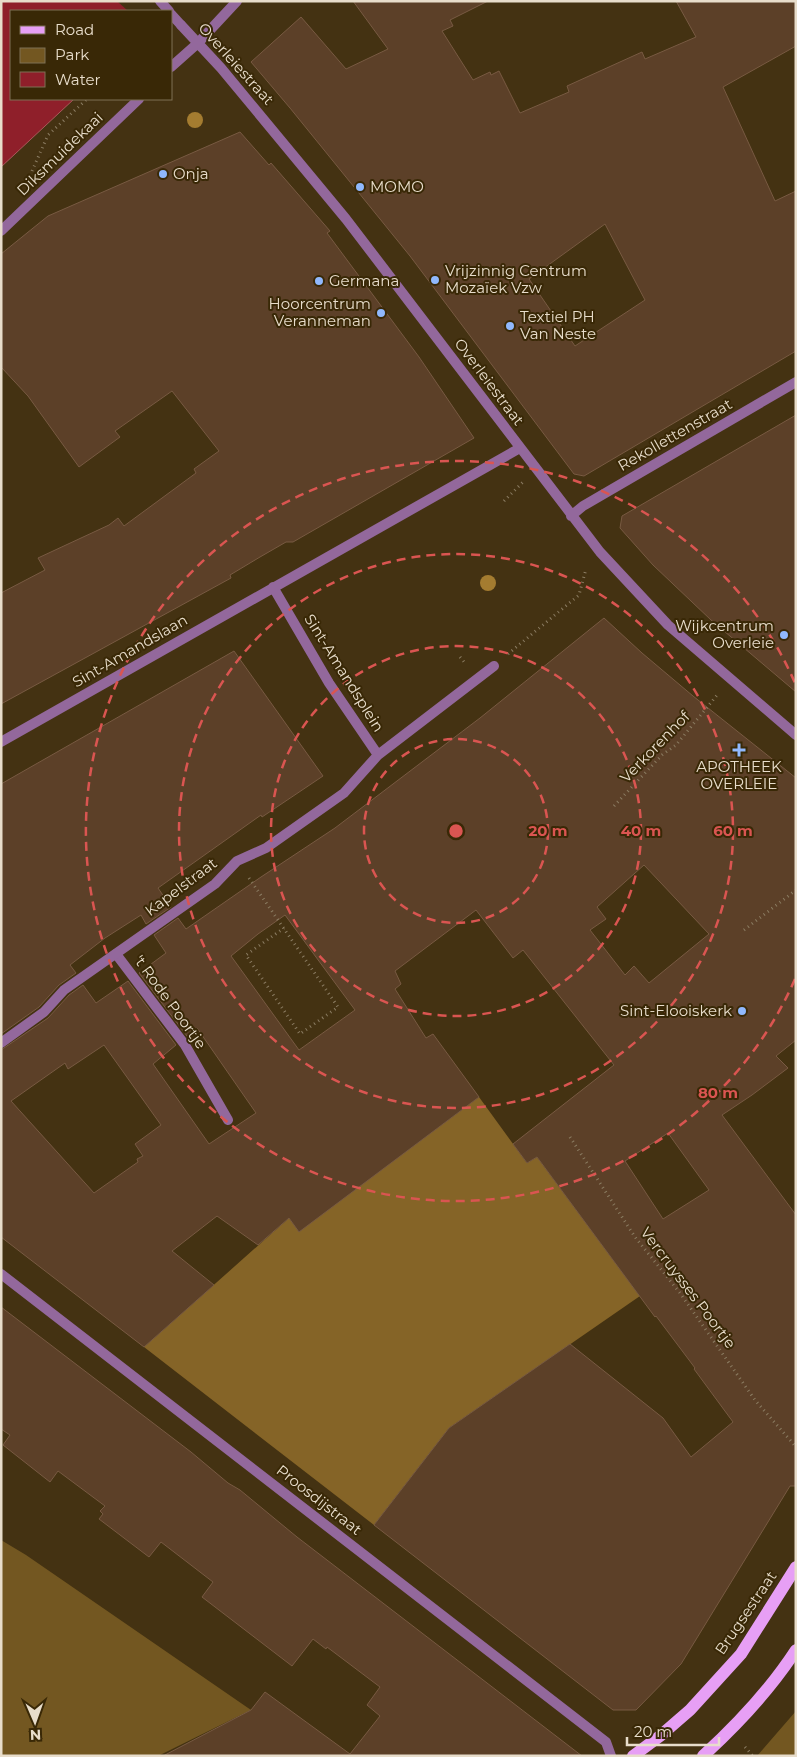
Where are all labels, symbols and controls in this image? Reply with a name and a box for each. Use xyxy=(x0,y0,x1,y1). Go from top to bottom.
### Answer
legend xyxy=(10,10,172,100)
street label: Overleiestraat xyxy=(194,19,278,109)
text: Road xyxy=(55,20,94,39)
text: Park xyxy=(55,45,89,64)
text: Water xyxy=(55,70,101,89)
street label: Diksmuidekaai xyxy=(13,108,107,199)
place label: Onja xyxy=(173,164,209,183)
marker: Onja xyxy=(157,168,169,180)
place label: MOMO xyxy=(370,177,424,196)
marker: MOMO xyxy=(354,181,366,193)
place label: Vrijzinnig Centrum Mozaïek Vzw xyxy=(445,261,587,297)
place label: Germana xyxy=(329,271,399,290)
marker: Vrijzinnig Centrum Mozaïek Vzw xyxy=(429,274,441,286)
marker: Germana xyxy=(313,275,325,287)
place label: Hoorcentrum Veranneman xyxy=(269,294,371,330)
marker: Hoorcentrum Veranneman xyxy=(375,307,387,319)
place label: Textiel PH Van Neste xyxy=(520,307,596,343)
marker: Textiel PH Van Neste xyxy=(504,320,516,332)
street label: Overleiestraat xyxy=(450,334,528,429)
street label: Rekollettenstraat xyxy=(614,394,735,475)
street label: Sint-Amandslaan xyxy=(69,610,191,691)
street label: Sint-Amandsplein xyxy=(300,610,388,735)
place label: Wijkcentrum Overleie xyxy=(675,616,774,652)
marker: Wijkcentrum Overleie xyxy=(778,629,790,641)
street label: Verkorenhof xyxy=(616,706,694,786)
marker: APOTHEEK OVERLEIE xyxy=(733,744,745,756)
place label: APOTHEEK OVERLEIE xyxy=(696,757,782,793)
text: 20 m xyxy=(528,821,568,840)
text: 40 m xyxy=(621,821,661,840)
text: 60 m xyxy=(713,821,753,840)
centre of rings xyxy=(447,822,465,840)
street label: Kapelstraat xyxy=(141,853,220,920)
street label: 't Rode Poortje xyxy=(130,951,211,1052)
place label: Sint-Elooiskerk xyxy=(620,1001,732,1020)
marker: Sint-Elooiskerk xyxy=(736,1005,748,1017)
text: 80 m xyxy=(698,1083,738,1102)
street label: Vercruysses Poortje xyxy=(637,1223,740,1352)
street label: Proosdijstraat xyxy=(273,1460,366,1539)
street label: Brugsestraat xyxy=(711,1567,780,1658)
north arrow xyxy=(10,1697,60,1747)
scale bar xyxy=(627,1714,720,1746)
text: 20 m xyxy=(634,1722,672,1741)
text: N xyxy=(29,1726,41,1744)

